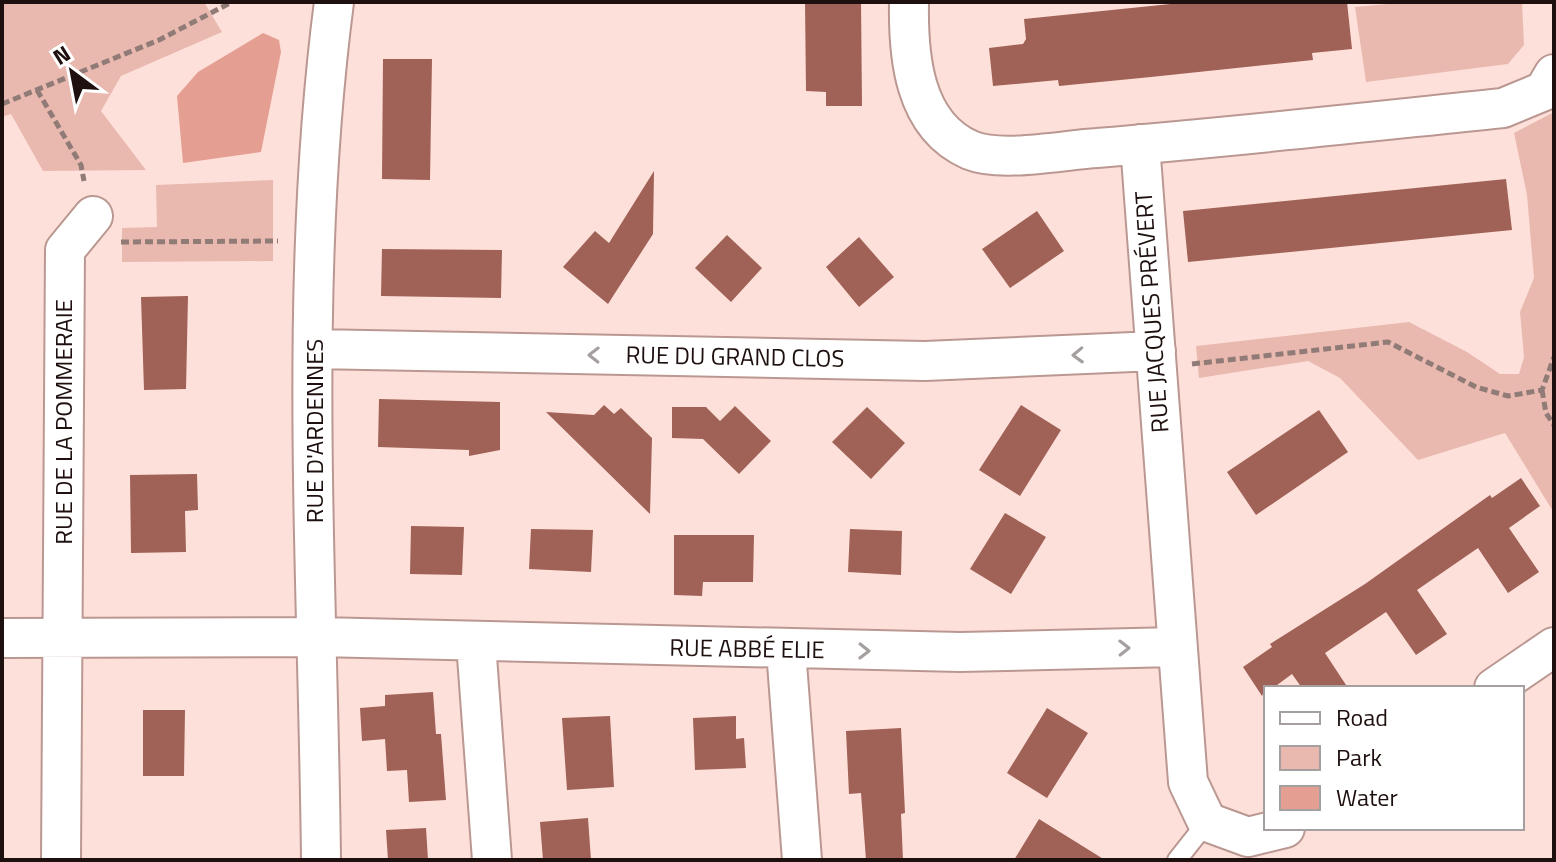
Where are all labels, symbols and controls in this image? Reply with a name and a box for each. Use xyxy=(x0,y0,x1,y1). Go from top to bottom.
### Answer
north arrow xyxy=(32,32,112,112)
text: N xyxy=(46,37,77,73)
street label: RUE JACQUES PRÉVERT xyxy=(1125,190,1177,434)
street label: RUE DE LA POMMERAIE xyxy=(45,299,81,545)
street label: RUE DU GRAND CLOS xyxy=(625,336,845,376)
street label: RUE D'ARDENNES xyxy=(296,339,332,523)
one-way arrow xyxy=(587,346,600,363)
one-way arrow xyxy=(1071,346,1084,363)
street label: RUE ABBÉ ELIE xyxy=(669,629,825,667)
one-way arrow xyxy=(1118,639,1131,657)
one-way arrow xyxy=(858,642,871,660)
legend xyxy=(1264,686,1524,830)
text: Road xyxy=(1336,699,1388,735)
text: Park xyxy=(1336,739,1382,775)
text: Water xyxy=(1336,779,1398,815)

